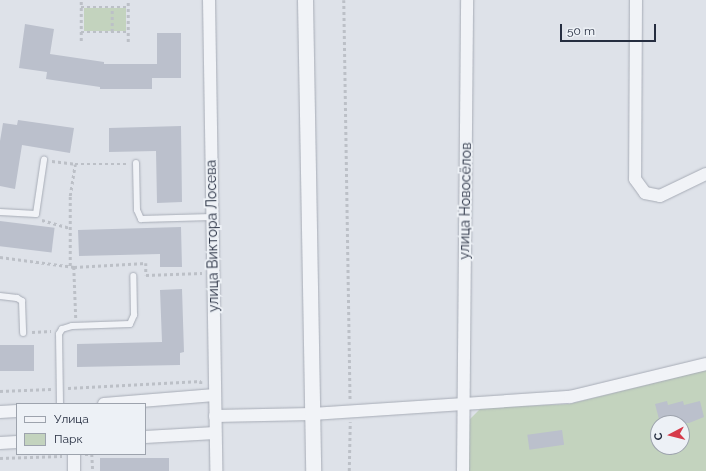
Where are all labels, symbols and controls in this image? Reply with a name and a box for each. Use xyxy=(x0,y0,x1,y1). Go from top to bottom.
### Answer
scale bar xyxy=(562,16,658,42)
text: 50 m xyxy=(567,24,595,38)
street label: улица Новосёлов xyxy=(456,142,474,260)
street label: улица Виктора Лосева xyxy=(202,160,222,312)
legend xyxy=(16,403,146,455)
text: Улица xyxy=(54,412,89,426)
north arrow xyxy=(650,415,690,455)
text: Парк xyxy=(54,432,83,446)
text: С xyxy=(652,432,665,441)

